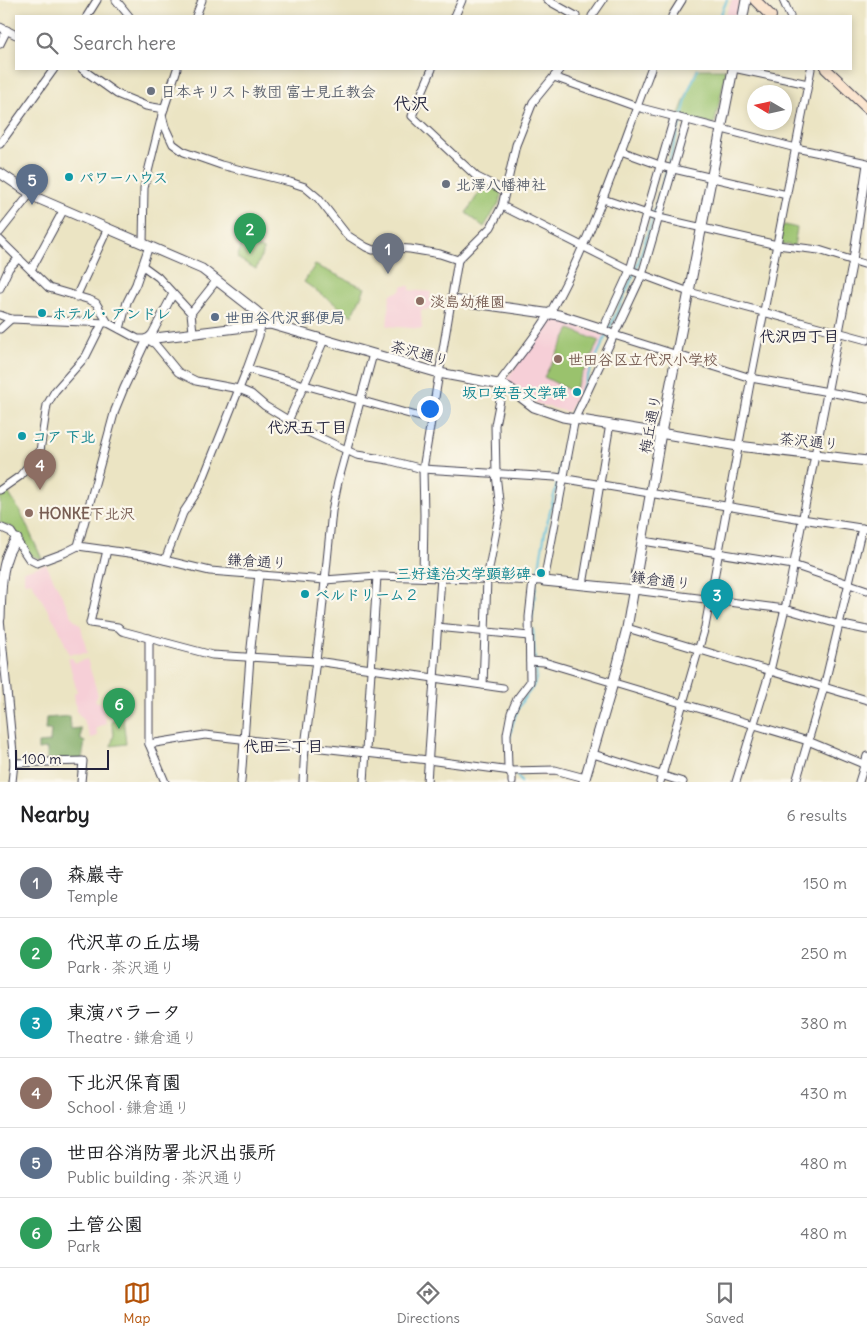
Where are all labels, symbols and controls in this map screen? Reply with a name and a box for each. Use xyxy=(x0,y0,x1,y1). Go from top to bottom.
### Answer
search box xyxy=(15,15,852,70)
icon: search xyxy=(33,29,61,57)
text: Search here xyxy=(73,31,176,55)
place label: 日本キリスト教団 富士見丘教会 xyxy=(161,82,376,101)
marker: 日本キリスト教団 富士見丘教会 xyxy=(145,85,157,97)
north arrow xyxy=(747,85,792,130)
district label: 代沢 xyxy=(393,92,429,115)
pin: 5 xyxy=(16,164,48,205)
place label: パワーハウス xyxy=(79,168,168,187)
marker: パワーハウス xyxy=(63,171,75,183)
place label: 北澤八幡神社 xyxy=(456,175,546,194)
marker: 北澤八幡神社 xyxy=(440,178,452,190)
pin: 2 xyxy=(234,213,266,254)
pin: 1 xyxy=(372,233,404,274)
place label: 淡島幼稚園 xyxy=(430,292,505,311)
marker: 淡島幼稚園 xyxy=(414,295,426,307)
place label: ホテル・アンドレ xyxy=(52,304,171,323)
marker: ホテル・アンドレ xyxy=(36,307,48,319)
place label: 世田谷代沢郵便局 xyxy=(225,308,345,327)
marker: 世田谷代沢郵便局 xyxy=(209,311,221,323)
district label: 代沢四丁目 xyxy=(759,326,839,346)
street label: 茶沢通り xyxy=(389,336,451,370)
place label: 世田谷区立代沢小学校 xyxy=(568,350,718,369)
marker: 世田谷区立代沢小学校 xyxy=(552,353,564,365)
place label: 坂口安吾文学碑 xyxy=(462,383,567,402)
marker: 坂口安吾文学碑 xyxy=(571,386,583,398)
street label: 梅丘通り xyxy=(635,393,665,455)
your location xyxy=(417,396,443,422)
district label: 代沢五丁目 xyxy=(267,417,347,437)
place label: コア 下北 xyxy=(32,427,96,446)
street label: 茶沢通り xyxy=(778,428,840,454)
marker: コア 下北 xyxy=(16,430,28,442)
pin: 4 xyxy=(24,449,56,490)
place label: HONKE下北沢 xyxy=(39,504,135,523)
marker: HONKE下北沢 xyxy=(23,507,35,519)
street label: 鎌倉通り xyxy=(226,549,288,573)
place label: 三好達治文学顕彰碑 xyxy=(396,564,531,583)
marker: 三好達治文学顕彰碑 xyxy=(535,567,547,579)
street label: 鎌倉通り xyxy=(630,567,692,593)
pin: 3 xyxy=(701,579,733,620)
place label: ベルドリーム２ xyxy=(315,585,419,604)
marker: ベルドリーム２ xyxy=(299,588,311,600)
pin: 6 xyxy=(103,688,135,729)
district label: 代田二丁目 xyxy=(243,736,323,756)
scale bar xyxy=(15,747,109,770)
text: 100 m xyxy=(22,750,62,768)
text: Nearby xyxy=(20,801,90,828)
text: 6 results xyxy=(786,805,847,825)
text: 森巖寺 xyxy=(67,862,124,886)
text: 1 xyxy=(33,873,39,893)
text: 150 m xyxy=(803,873,847,893)
text: Temple xyxy=(67,886,118,906)
text: 代沢草の丘広場 xyxy=(67,930,200,954)
text: 2 xyxy=(32,943,40,963)
text: 250 m xyxy=(801,943,847,963)
text: Park · 茶沢通り xyxy=(67,957,175,977)
text: 東演パラータ xyxy=(67,1000,181,1024)
text: 3 xyxy=(31,1013,41,1033)
text: 380 m xyxy=(800,1013,847,1033)
text: Theatre · 鎌倉通り xyxy=(67,1027,198,1047)
text: 下北沢保育園 xyxy=(67,1070,181,1094)
text: 4 xyxy=(31,1083,41,1103)
text: 430 m xyxy=(800,1083,847,1103)
text: School · 鎌倉通り xyxy=(67,1097,190,1117)
text: 世田谷消防署北沢出張所 xyxy=(67,1140,276,1164)
text: 5 xyxy=(31,1153,41,1173)
text: 480 m xyxy=(800,1153,847,1173)
text: Public building · 茶沢通り xyxy=(67,1167,246,1187)
text: 土管公園 xyxy=(67,1212,143,1236)
text: 6 xyxy=(31,1223,41,1243)
text: 480 m xyxy=(800,1223,847,1243)
text: Park xyxy=(67,1236,100,1256)
tab: Map xyxy=(123,1279,151,1327)
tab: Directions xyxy=(397,1279,460,1327)
tab: Saved xyxy=(706,1279,744,1327)

